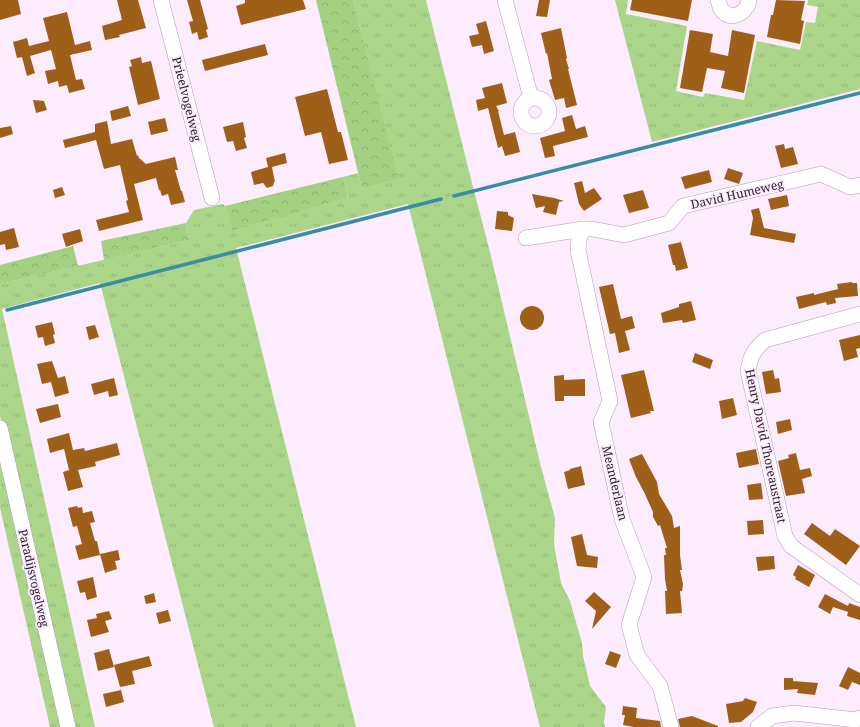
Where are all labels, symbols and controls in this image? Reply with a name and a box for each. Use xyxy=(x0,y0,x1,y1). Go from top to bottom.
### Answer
street label: Prieelvogelweg xyxy=(168,55,206,144)
street label: David Humeweg xyxy=(689,175,786,213)
street label: Henry David Thoreaustraat xyxy=(741,367,791,525)
street label: Meanderlaan xyxy=(598,444,632,522)
street label: Paradijsvogelweg xyxy=(14,527,54,629)

